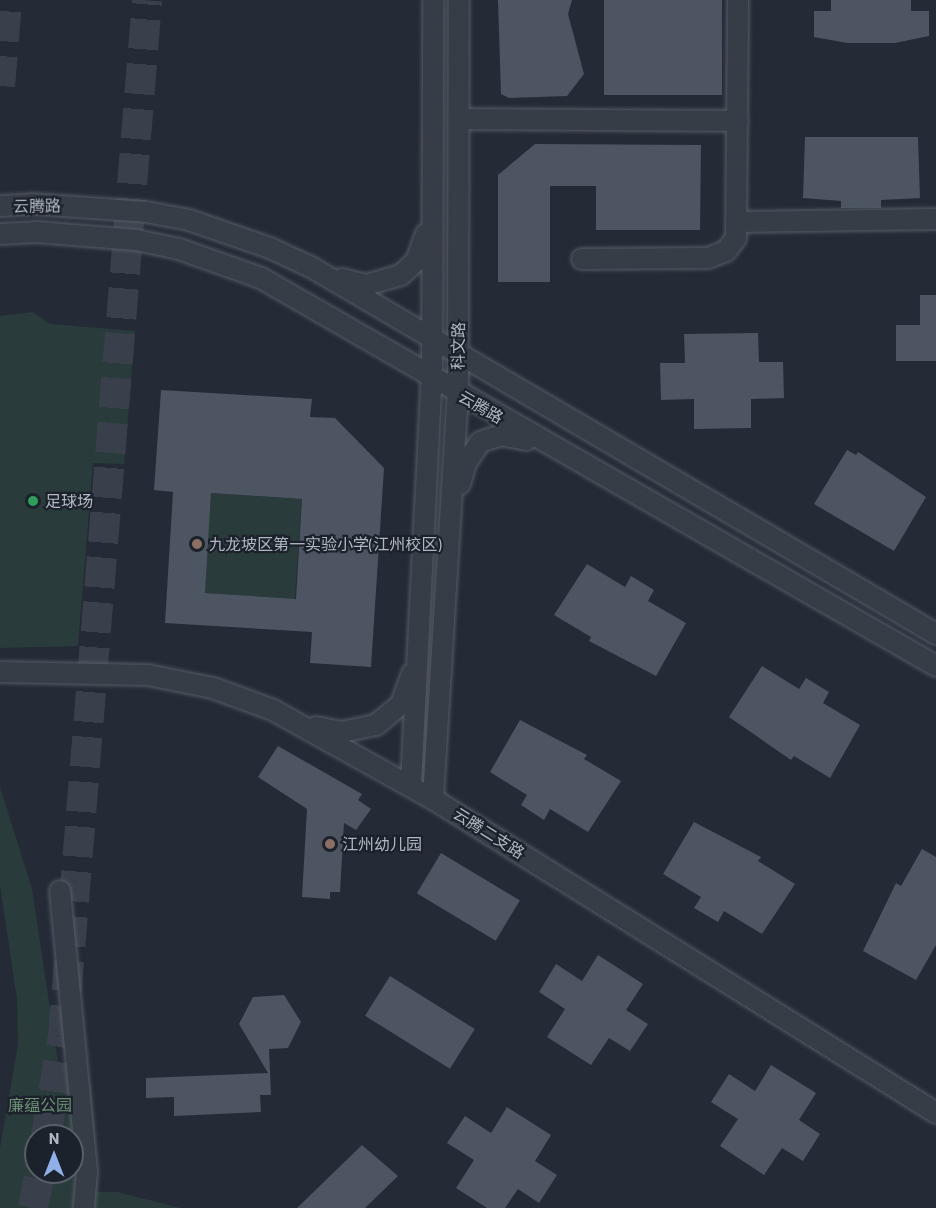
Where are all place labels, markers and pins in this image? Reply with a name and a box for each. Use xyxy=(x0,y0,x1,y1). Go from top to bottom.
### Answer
place label: 足球场 xyxy=(45,491,93,511)
marker: 足球场 xyxy=(26,494,40,508)
place label: 九龙坡区第一实验小学(江州校区) xyxy=(209,534,441,554)
marker: 九龙坡区第一实验小学(江州校区) xyxy=(190,537,204,551)
place label: 江州幼儿园 xyxy=(342,834,422,854)
marker: 江州幼儿园 xyxy=(323,837,337,851)

